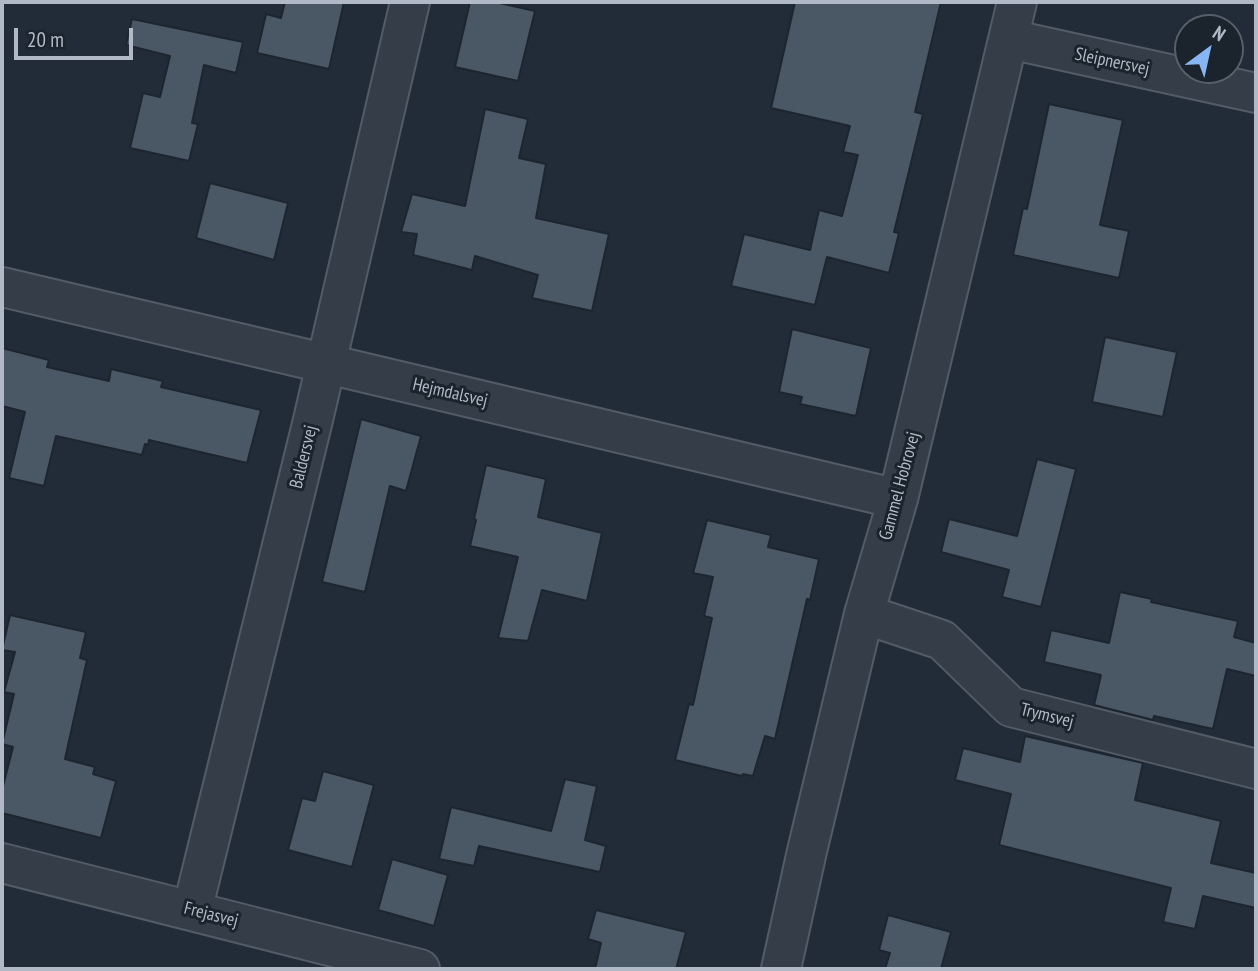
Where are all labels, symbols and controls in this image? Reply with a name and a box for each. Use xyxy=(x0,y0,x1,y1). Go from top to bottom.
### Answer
scale bar xyxy=(18,14,136,58)
north arrow xyxy=(1174,14,1244,84)
text: N xyxy=(1209,20,1230,46)
text: 20 m xyxy=(27,26,64,53)
street label: Sleipnersvej xyxy=(1073,44,1151,80)
street label: Hejmdalsvej xyxy=(410,374,490,412)
street label: Baldersvej xyxy=(286,423,322,491)
street label: Gammel Hobrovej xyxy=(875,430,925,542)
street label: Trymsvej xyxy=(1018,699,1076,733)
street label: Frejasvej xyxy=(182,898,240,932)

